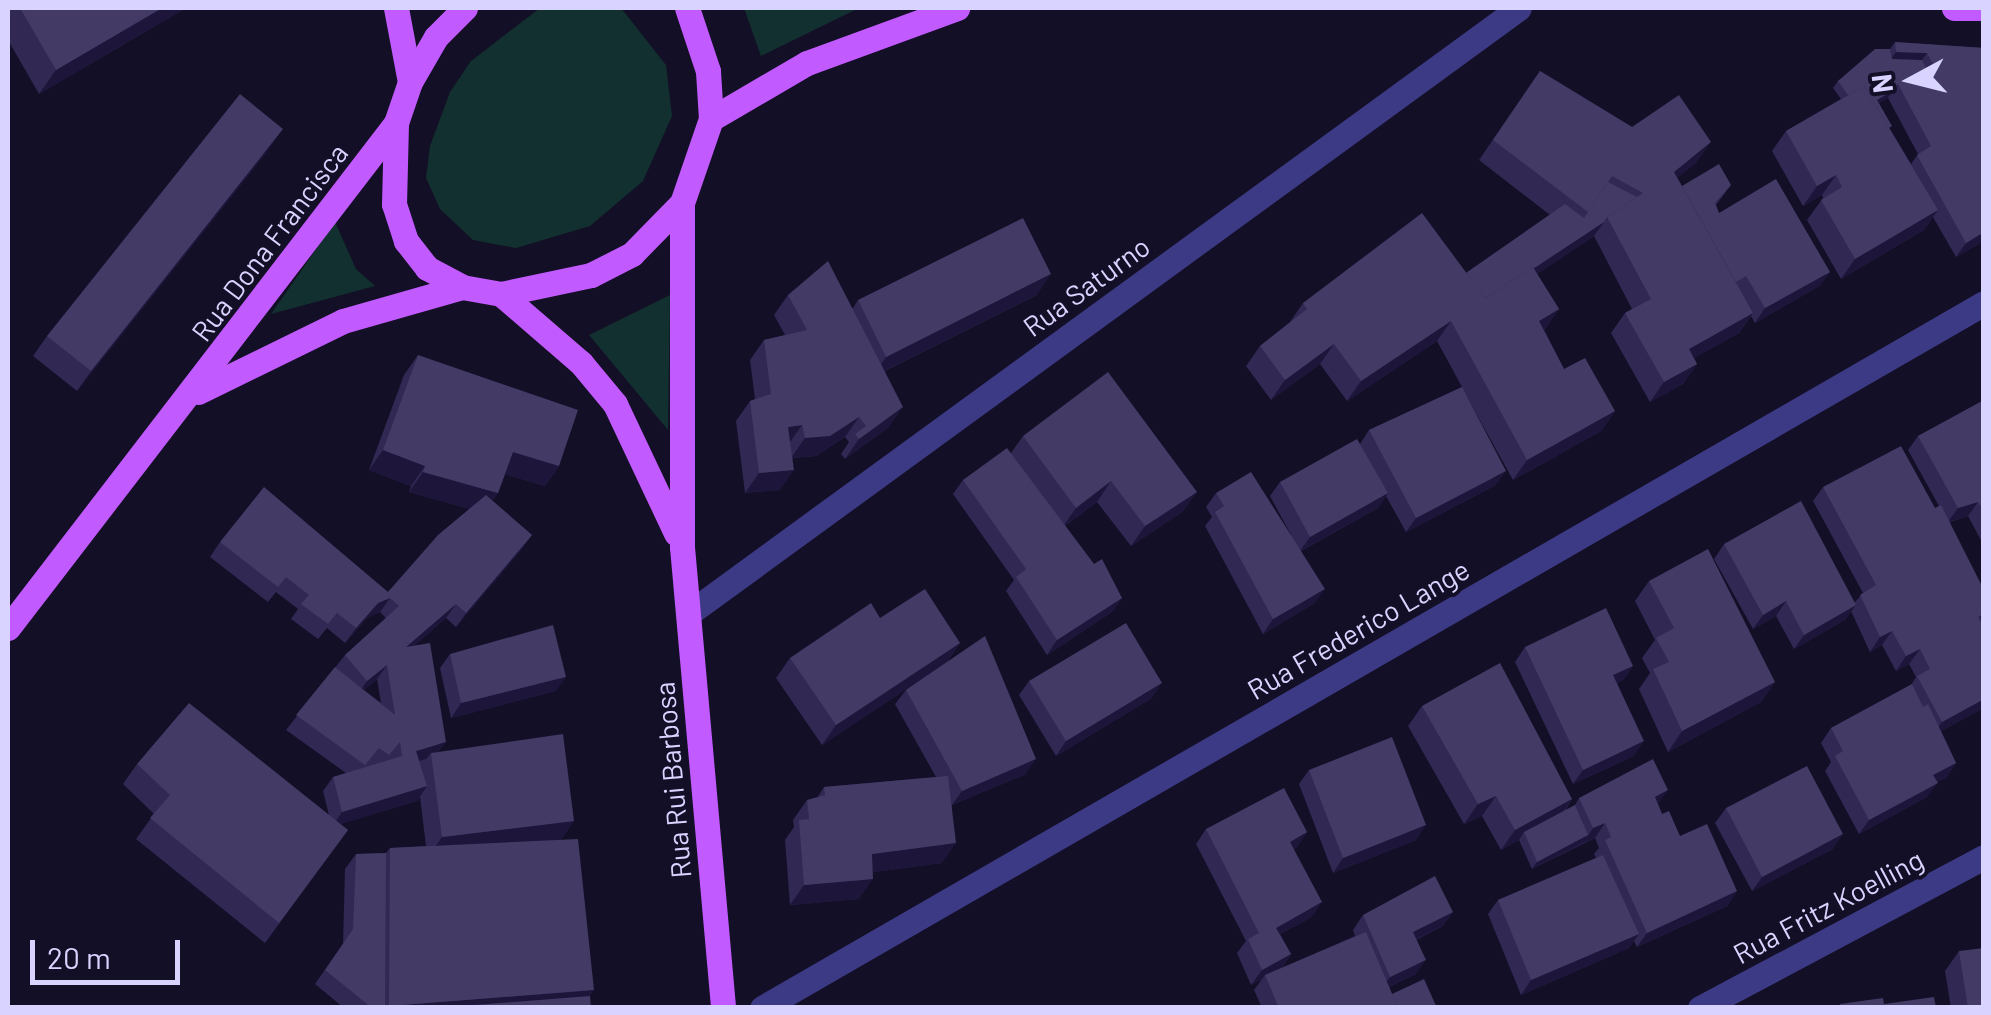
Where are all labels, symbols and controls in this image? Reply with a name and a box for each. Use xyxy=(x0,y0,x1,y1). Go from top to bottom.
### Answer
north arrow xyxy=(1861,30,1961,130)
text: N xyxy=(1863,72,1899,95)
street label: Rua Dona Francisca xyxy=(184,137,354,347)
street label: Rua Saturno xyxy=(1016,229,1156,343)
street label: Rua Frederico Lange xyxy=(1241,552,1475,706)
street label: Rua Rui Barbosa xyxy=(647,680,697,880)
street label: Rua Fritz Koelling xyxy=(1727,842,1929,970)
scale bar xyxy=(35,920,185,982)
text: 20 m xyxy=(47,939,111,975)

